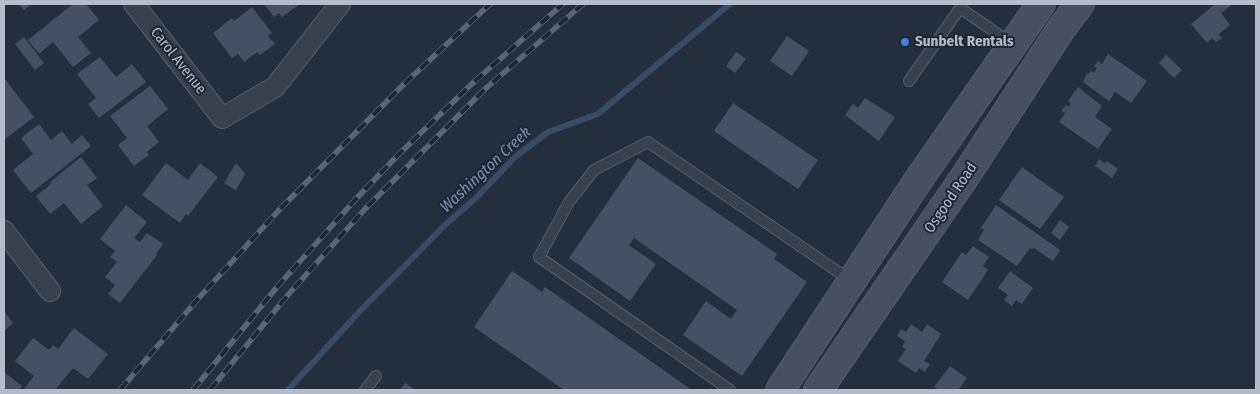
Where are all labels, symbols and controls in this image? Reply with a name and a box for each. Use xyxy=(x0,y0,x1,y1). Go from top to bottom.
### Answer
street label: Carol Avenue xyxy=(146,24,210,98)
place label: Sunbelt Rentals xyxy=(915,33,1013,51)
marker: Sunbelt Rentals xyxy=(899,36,911,48)
water label: Washington Creek xyxy=(437,123,535,217)
street label: Osgood Road xyxy=(921,159,981,237)

